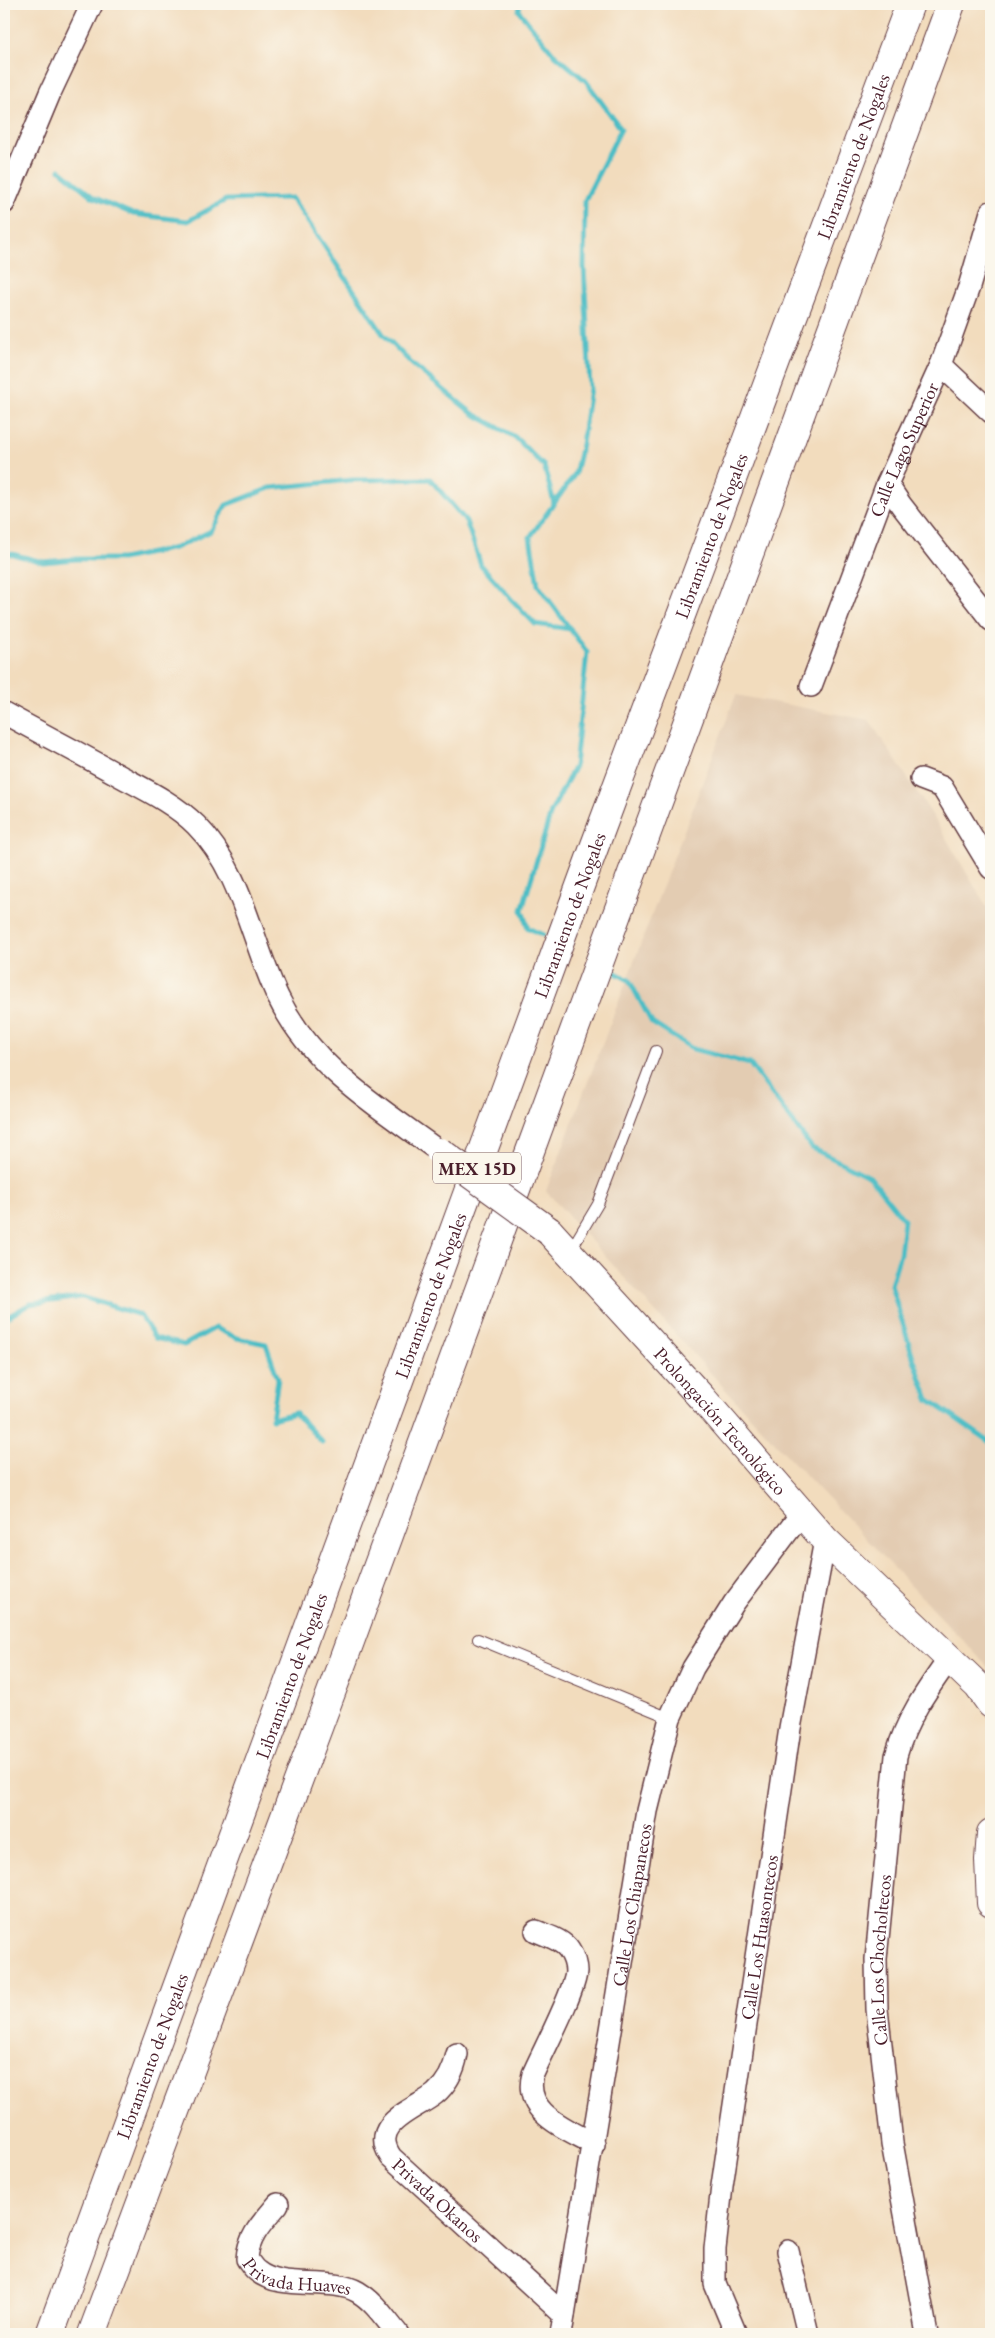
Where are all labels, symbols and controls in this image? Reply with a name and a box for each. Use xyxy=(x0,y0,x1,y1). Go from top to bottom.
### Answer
street label: Libramiento de Nogales xyxy=(811,70,895,243)
street label: Calle Lago Superior xyxy=(863,378,944,520)
street label: Libramiento de Nogales xyxy=(669,449,753,622)
street label: Libramiento de Nogales xyxy=(528,829,611,1001)
road number: MEX 15D xyxy=(433,1152,521,1184)
street label: Libramiento de Nogales xyxy=(388,1209,472,1382)
street label: Prolongación Tecnológico xyxy=(649,1341,793,1500)
street label: Libramiento de Nogales xyxy=(249,1589,333,1762)
street label: Calle Los Chiapanecos xyxy=(606,1821,657,1988)
street label: Calle Los Huasontecos xyxy=(734,1853,784,2022)
street label: Calle Los Chocholtecos xyxy=(863,1873,897,2047)
street label: Libramiento de Nogales xyxy=(110,1970,194,2142)
street label: Privada Okanos xyxy=(387,2152,489,2248)
street label: Privada Huaves xyxy=(237,2252,355,2301)

